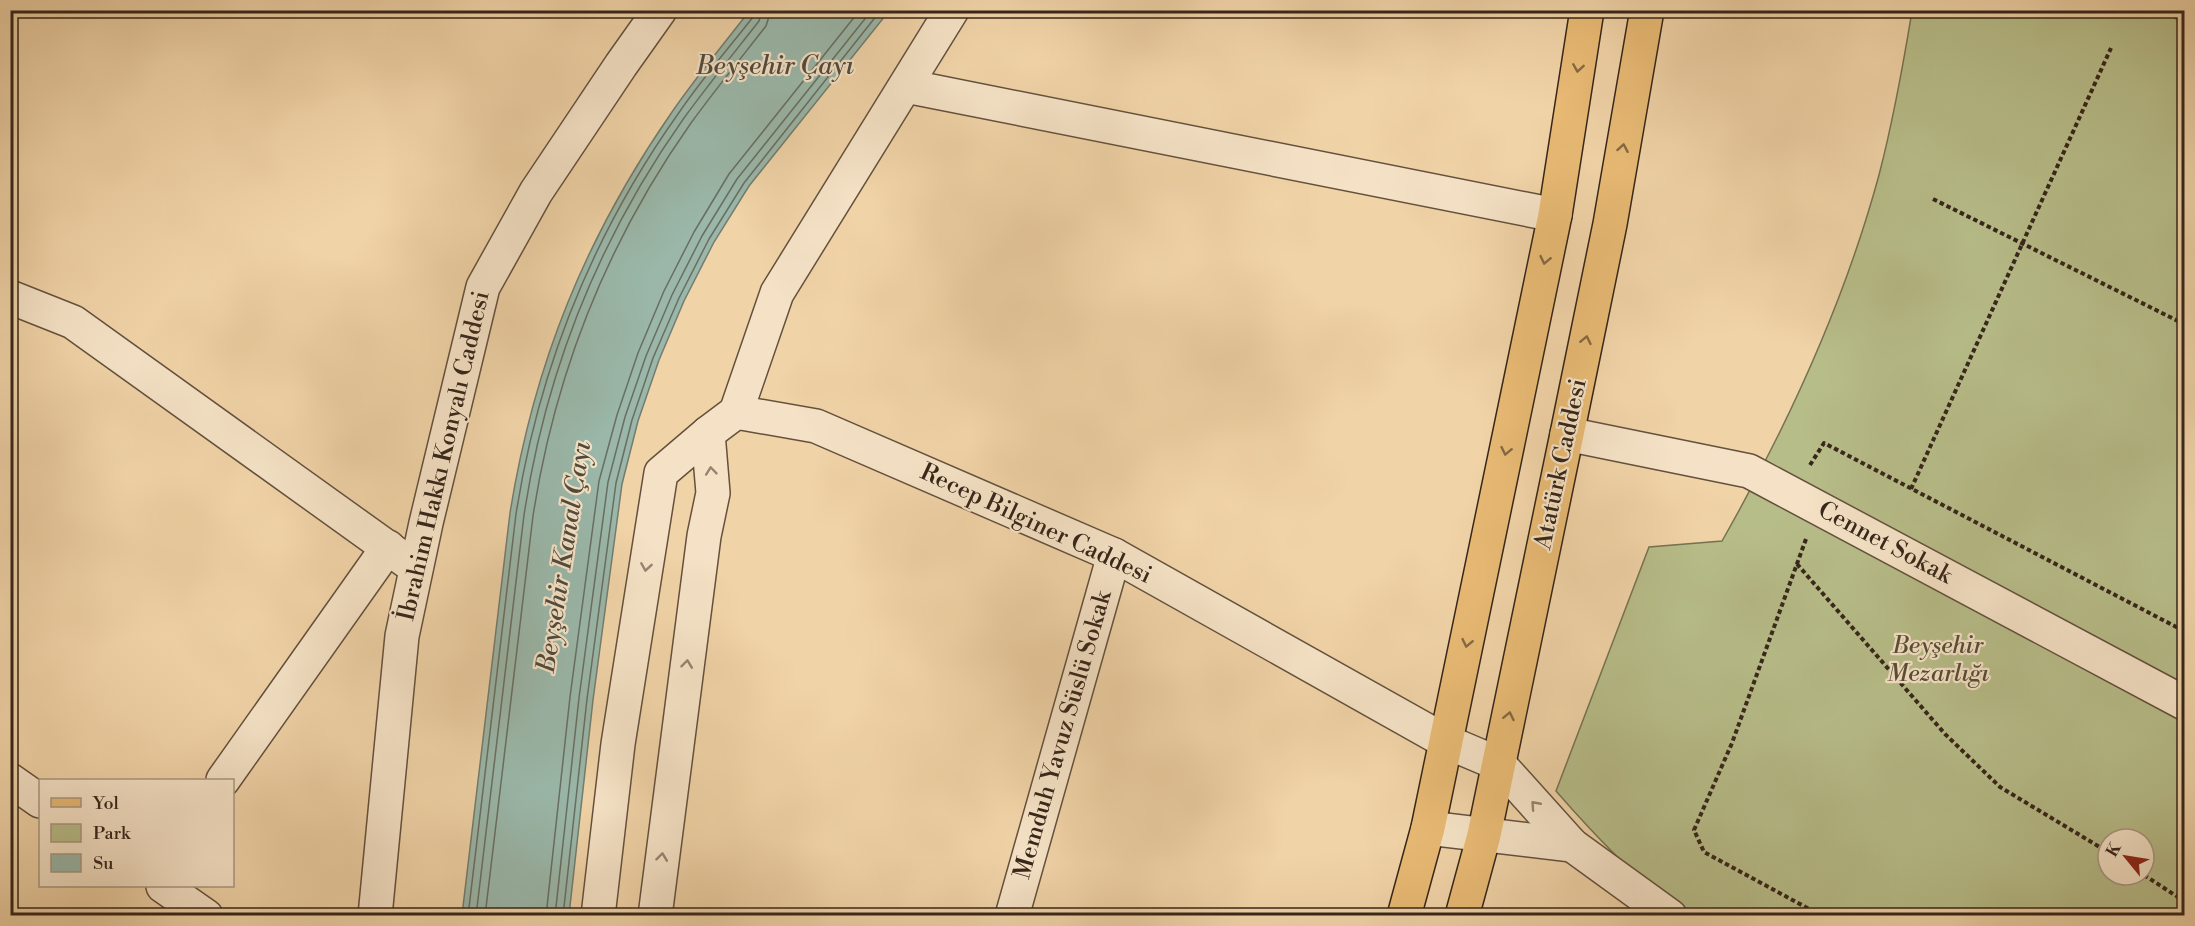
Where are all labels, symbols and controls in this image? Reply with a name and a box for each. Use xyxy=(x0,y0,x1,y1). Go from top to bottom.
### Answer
water label: Beyşehir Çayı xyxy=(695,50,855,82)
one-way arrow xyxy=(1573,64,1585,73)
one-way arrow xyxy=(1616,143,1629,153)
one-way arrow xyxy=(1540,255,1553,265)
street label: İbrahim Hakkı Konyalı Caddesi xyxy=(390,288,497,624)
one-way arrow xyxy=(1579,335,1592,345)
street label: Atatürk Caddesi xyxy=(1528,376,1594,553)
water label: Beyşehir Kanal Çayı xyxy=(530,438,598,676)
one-way arrow xyxy=(1500,446,1513,456)
street label: Recep Bilginer Caddesi xyxy=(915,457,1157,591)
one-way arrow xyxy=(705,467,718,476)
street label: Cennet Sokak xyxy=(1813,495,1959,592)
one-way arrow xyxy=(640,562,653,572)
street label: Memduh Yavuz Süslü Sokak xyxy=(1007,586,1119,883)
park label: Beyşehir Mezarlığı xyxy=(1887,631,1989,689)
one-way arrow xyxy=(1461,637,1474,647)
one-way arrow xyxy=(681,659,693,669)
one-way arrow xyxy=(1502,711,1515,721)
legend xyxy=(39,779,234,887)
text: Yol xyxy=(92,792,120,815)
one-way arrow xyxy=(1531,801,1542,811)
text: Park xyxy=(93,822,132,845)
north arrow xyxy=(2096,827,2156,887)
text: K xyxy=(2102,838,2126,861)
text: Su xyxy=(93,852,114,875)
one-way arrow xyxy=(656,853,668,862)

